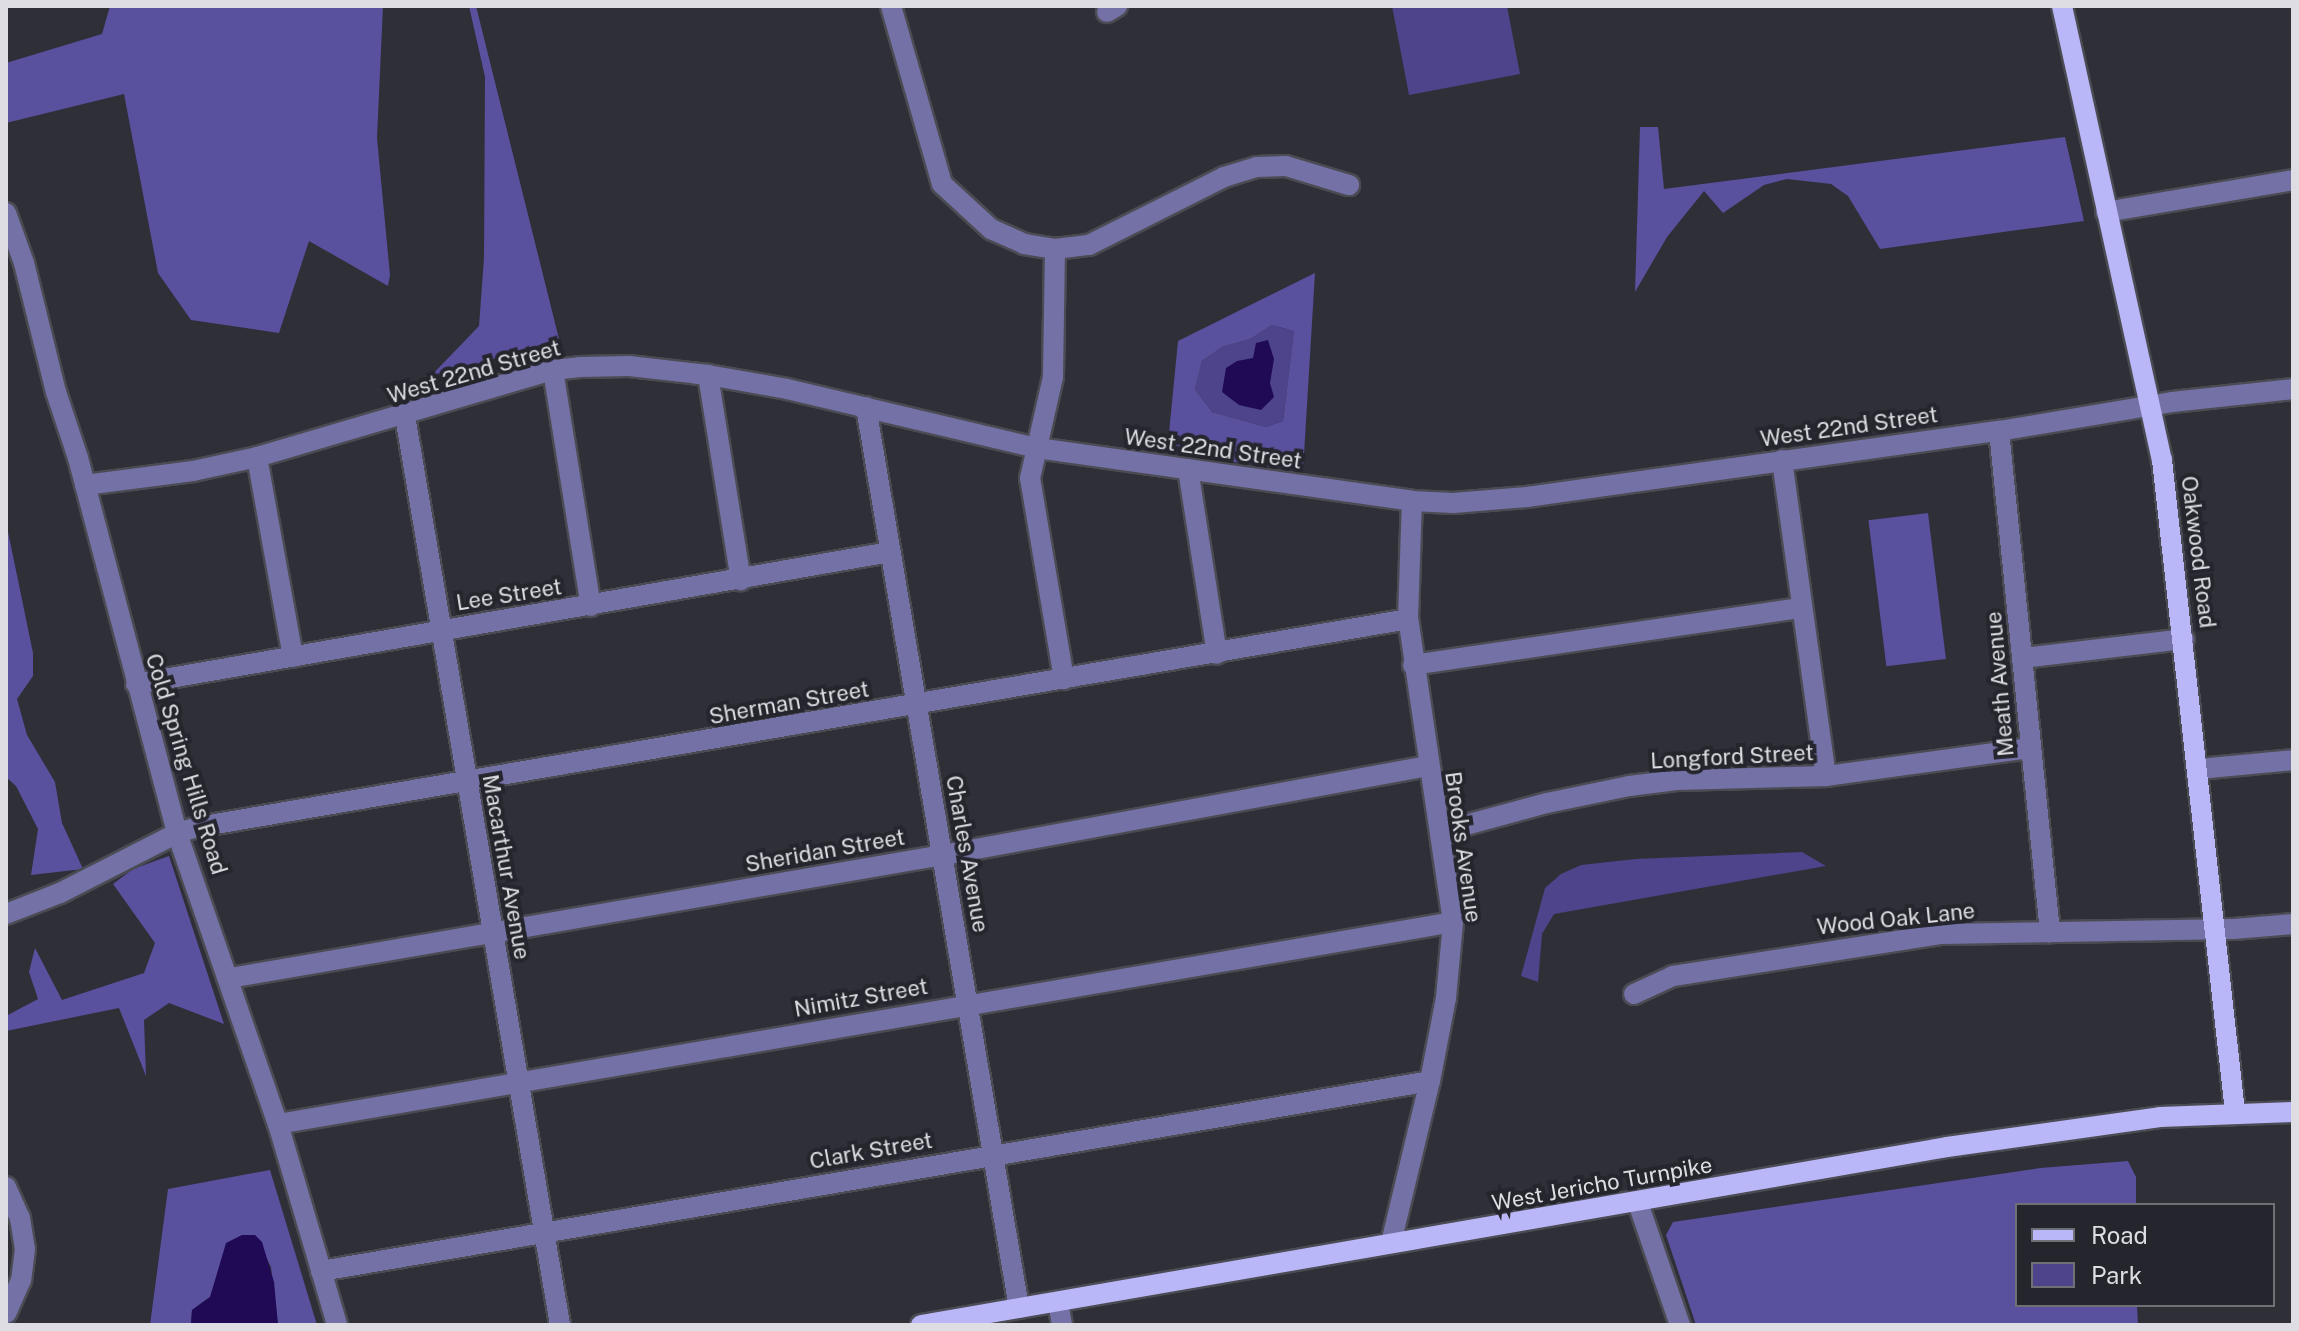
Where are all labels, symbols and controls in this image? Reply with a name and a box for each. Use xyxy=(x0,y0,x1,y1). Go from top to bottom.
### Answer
street label: West 22nd Street xyxy=(384,335,564,409)
street label: West 22nd Street xyxy=(1759,401,1939,453)
street label: West 22nd Street xyxy=(1123,423,1303,475)
street label: Oakwood Road xyxy=(2176,474,2220,630)
street label: Lee Street xyxy=(454,574,564,616)
street label: Meath Avenue xyxy=(1981,610,2019,758)
street label: Cold Spring Hills Road xyxy=(140,650,232,878)
street label: Sherman Street xyxy=(707,676,871,730)
street label: Longford Street xyxy=(1650,740,1814,774)
street label: Brooks Avenue xyxy=(1439,770,1487,924)
street label: Macarthur Avenue xyxy=(477,772,535,962)
street label: Charles Avenue xyxy=(940,773,994,935)
street label: Sheridan Street xyxy=(743,824,907,878)
street label: Wood Oak Lane xyxy=(1816,898,1976,940)
street label: Nimitz Street xyxy=(792,973,930,1023)
street label: Clark Street xyxy=(807,1127,935,1175)
street label: West Jericho Turnpike xyxy=(1490,1152,1714,1216)
legend xyxy=(2015,1203,2275,1307)
text: Road xyxy=(2091,1221,2148,1249)
text: Park xyxy=(2091,1261,2142,1289)

